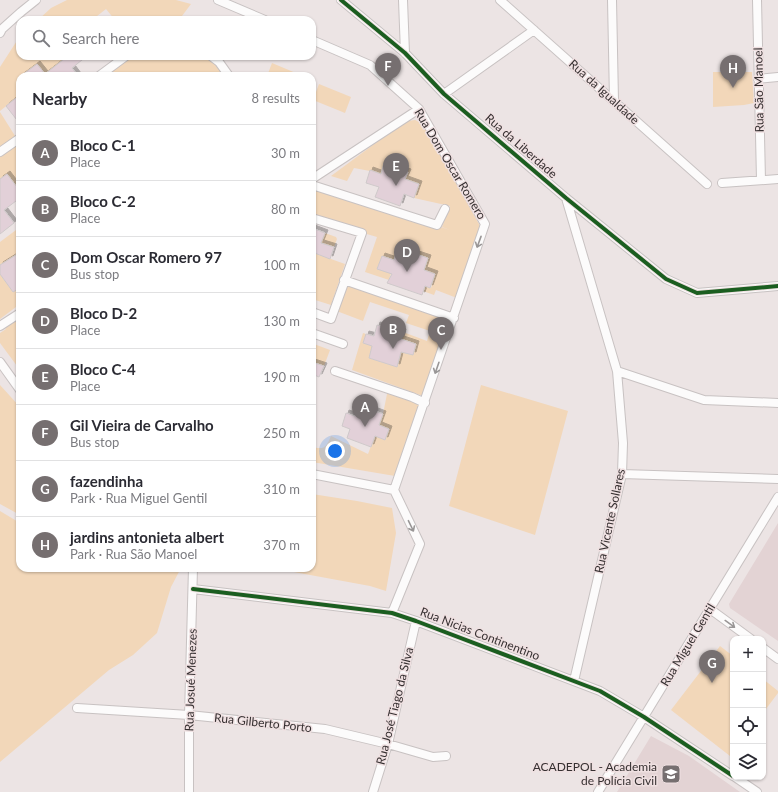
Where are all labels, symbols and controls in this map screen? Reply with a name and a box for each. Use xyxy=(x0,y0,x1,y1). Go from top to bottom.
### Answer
search box xyxy=(16,16,316,60)
icon: search xyxy=(30,27,52,49)
text: Search here xyxy=(62,29,139,47)
street label: Rua São Manoel xyxy=(750,47,767,133)
pin: F xyxy=(375,53,401,86)
pin: H xyxy=(720,55,746,88)
street label: Rua da Igualdade xyxy=(566,56,643,127)
text: Nearby xyxy=(32,88,87,109)
text: 8 results xyxy=(252,90,300,106)
street label: Rua Dom Oscar Romero xyxy=(411,106,490,222)
street label: Rua da Liberdade xyxy=(482,110,560,181)
text: Bloco C-1 xyxy=(70,136,136,154)
text: A xyxy=(40,145,50,161)
text: 30 m xyxy=(271,145,300,161)
pin: E xyxy=(383,153,409,186)
text: Place xyxy=(70,154,100,170)
text: Bloco C-2 xyxy=(70,192,136,210)
text: B xyxy=(41,201,49,217)
text: 80 m xyxy=(271,201,300,217)
text: Place xyxy=(70,210,100,226)
one-way arrow xyxy=(475,235,483,247)
pin: D xyxy=(394,239,420,272)
text: Dom Oscar Romero 97 xyxy=(70,248,222,266)
text: C xyxy=(41,257,49,273)
text: 100 m xyxy=(263,257,300,273)
text: Bus stop xyxy=(70,266,119,282)
text: Bloco D-2 xyxy=(70,304,137,322)
text: D xyxy=(40,313,50,329)
text: 130 m xyxy=(263,313,300,329)
pin: B xyxy=(380,316,406,349)
pin: C xyxy=(428,317,454,350)
text: Place xyxy=(70,322,100,338)
text: Bloco C-4 xyxy=(70,360,136,378)
one-way arrow xyxy=(432,361,440,373)
text: E xyxy=(41,369,49,385)
text: 190 m xyxy=(263,369,300,385)
text: Place xyxy=(70,378,100,394)
pin: A xyxy=(352,394,378,427)
text: Gil Vieira de Carvalho xyxy=(70,416,214,434)
text: F xyxy=(41,425,49,441)
text: 250 m xyxy=(263,425,300,441)
text: Bus stop xyxy=(70,434,119,450)
your location xyxy=(325,441,345,461)
street label: Rua Vicente Sollares xyxy=(591,467,628,574)
text: fazendinha xyxy=(70,472,143,490)
text: G xyxy=(40,481,50,497)
text: 310 m xyxy=(263,481,300,497)
text: Park · Rua Miguel Gentil xyxy=(70,490,207,506)
one-way arrow xyxy=(408,519,415,531)
text: jardins antonieta albert xyxy=(70,528,224,546)
text: H xyxy=(40,537,50,553)
text: 370 m xyxy=(263,537,300,553)
text: Park · Rua São Manoel xyxy=(70,546,197,562)
street label: Rua Miguel Gentil xyxy=(658,601,718,689)
street label: Rua Nicias Continentino xyxy=(418,604,542,663)
one-way arrow xyxy=(725,620,736,628)
street label: Rua Josué Menezes xyxy=(181,628,200,732)
map controls xyxy=(730,636,766,780)
button: + xyxy=(730,636,766,672)
street label: Rua José Tiago da Silva xyxy=(373,646,416,766)
pin: G xyxy=(699,650,725,683)
button: − xyxy=(730,672,766,708)
button: locate xyxy=(730,708,766,744)
street label: Rua Gilberto Porto xyxy=(213,710,313,735)
button: layers xyxy=(730,744,766,780)
place label: ACADEPOL - Academia de Polícia Civil xyxy=(533,759,657,788)
school or university icon: ACADEPOL - Academia de Polícia Civil xyxy=(660,763,682,785)

